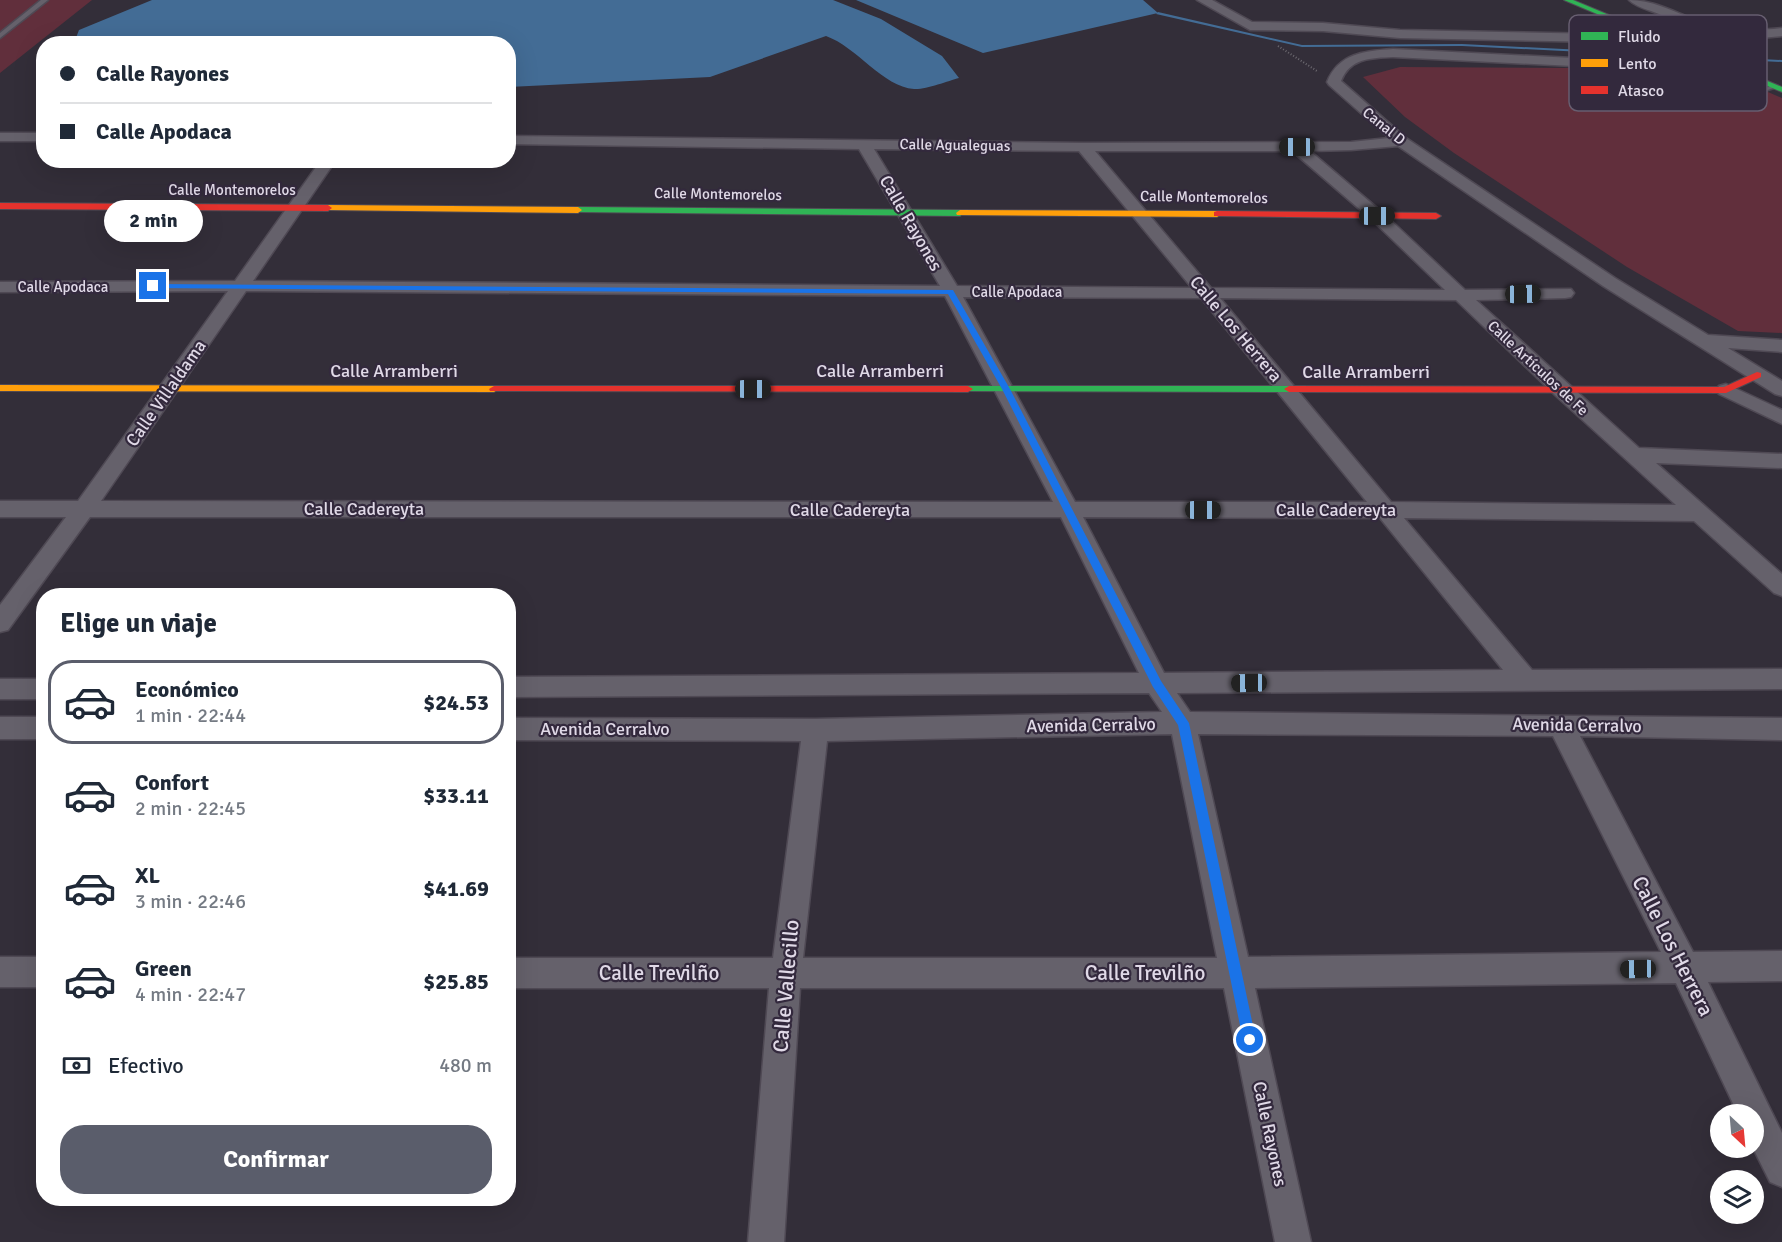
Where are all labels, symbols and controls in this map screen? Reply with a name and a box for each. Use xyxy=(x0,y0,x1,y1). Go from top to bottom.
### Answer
legend xyxy=(1569,15,1767,111)
text: Fluido xyxy=(1618,27,1661,47)
text: Lento xyxy=(1618,54,1656,74)
text: Calle Rayones xyxy=(96,60,229,87)
text: Atasco xyxy=(1618,81,1664,101)
street label: Canal D xyxy=(1359,103,1409,149)
text: Calle Apodaca xyxy=(96,118,232,145)
street label: Calle Agualeguas xyxy=(899,135,1011,155)
car xyxy=(1279,138,1315,156)
street label: Calle Rayones xyxy=(875,171,947,275)
street label: Calle Montemorelos xyxy=(168,181,296,199)
street label: Calle Montemorelos xyxy=(654,184,782,204)
street label: Calle Montemorelos xyxy=(1140,187,1268,207)
callout: 2 min xyxy=(104,199,202,241)
car xyxy=(1359,207,1395,225)
text: 2 min xyxy=(129,208,178,233)
street label: Calle Los Herrera xyxy=(1185,271,1287,387)
route end xyxy=(139,272,166,299)
street label: Calle Apodaca xyxy=(18,278,108,296)
street label: Calle Apodaca xyxy=(972,283,1062,301)
car xyxy=(1505,285,1541,303)
street label: Calle Artículos de Fe xyxy=(1484,317,1592,419)
street label: Calle Villaldama xyxy=(121,335,211,451)
street label: Calle Arramberri xyxy=(330,360,458,382)
street label: Calle Arramberri xyxy=(816,360,944,382)
street label: Calle Arramberri xyxy=(1302,361,1430,383)
car xyxy=(735,380,771,398)
street label: Calle Cadereyta xyxy=(304,498,424,520)
street label: Calle Cadereyta xyxy=(790,499,910,521)
street label: Calle Cadereyta xyxy=(1276,499,1396,521)
car xyxy=(1185,501,1221,519)
text: Elige un viaje xyxy=(60,607,217,640)
car xyxy=(1231,674,1267,692)
icon: car xyxy=(63,675,117,729)
text: Económico xyxy=(135,676,239,703)
text: $24.53 xyxy=(423,689,489,716)
text: 1 min · 22:44 xyxy=(135,703,246,728)
street label: Avenida Cerralvo xyxy=(1026,713,1156,737)
street label: Avenida Cerralvo xyxy=(1512,713,1642,737)
street label: Avenida Cerralvo xyxy=(540,718,670,740)
icon: car xyxy=(63,768,117,822)
text: Confort xyxy=(135,769,209,796)
text: $33.11 xyxy=(423,782,489,809)
text: 2 min · 22:45 xyxy=(135,796,246,821)
icon: car xyxy=(63,861,117,915)
text: XL xyxy=(135,862,160,889)
street label: Calle Los Herrera xyxy=(1626,872,1720,1020)
text: $41.69 xyxy=(423,875,489,902)
text: 3 min · 22:46 xyxy=(135,889,246,914)
street label: Calle Vallecillo xyxy=(767,919,805,1053)
icon: car xyxy=(63,954,117,1008)
text: Green xyxy=(135,955,192,982)
street label: Calle Trevilño xyxy=(599,960,719,986)
street label: Calle Trevilño xyxy=(1085,960,1205,986)
car xyxy=(1620,960,1656,978)
text: $25.85 xyxy=(423,968,489,995)
text: 4 min · 22:47 xyxy=(135,982,246,1007)
route start xyxy=(1236,1026,1263,1053)
icon: cash xyxy=(60,1049,93,1082)
text: Efectivo xyxy=(108,1052,184,1079)
text: 480 m xyxy=(439,1053,492,1078)
street label: Calle Rayones xyxy=(1248,1079,1292,1189)
north arrow xyxy=(1710,1104,1764,1158)
map controls xyxy=(1710,1104,1764,1224)
button: Confirmar xyxy=(60,1125,492,1194)
button: layers xyxy=(1710,1170,1764,1224)

